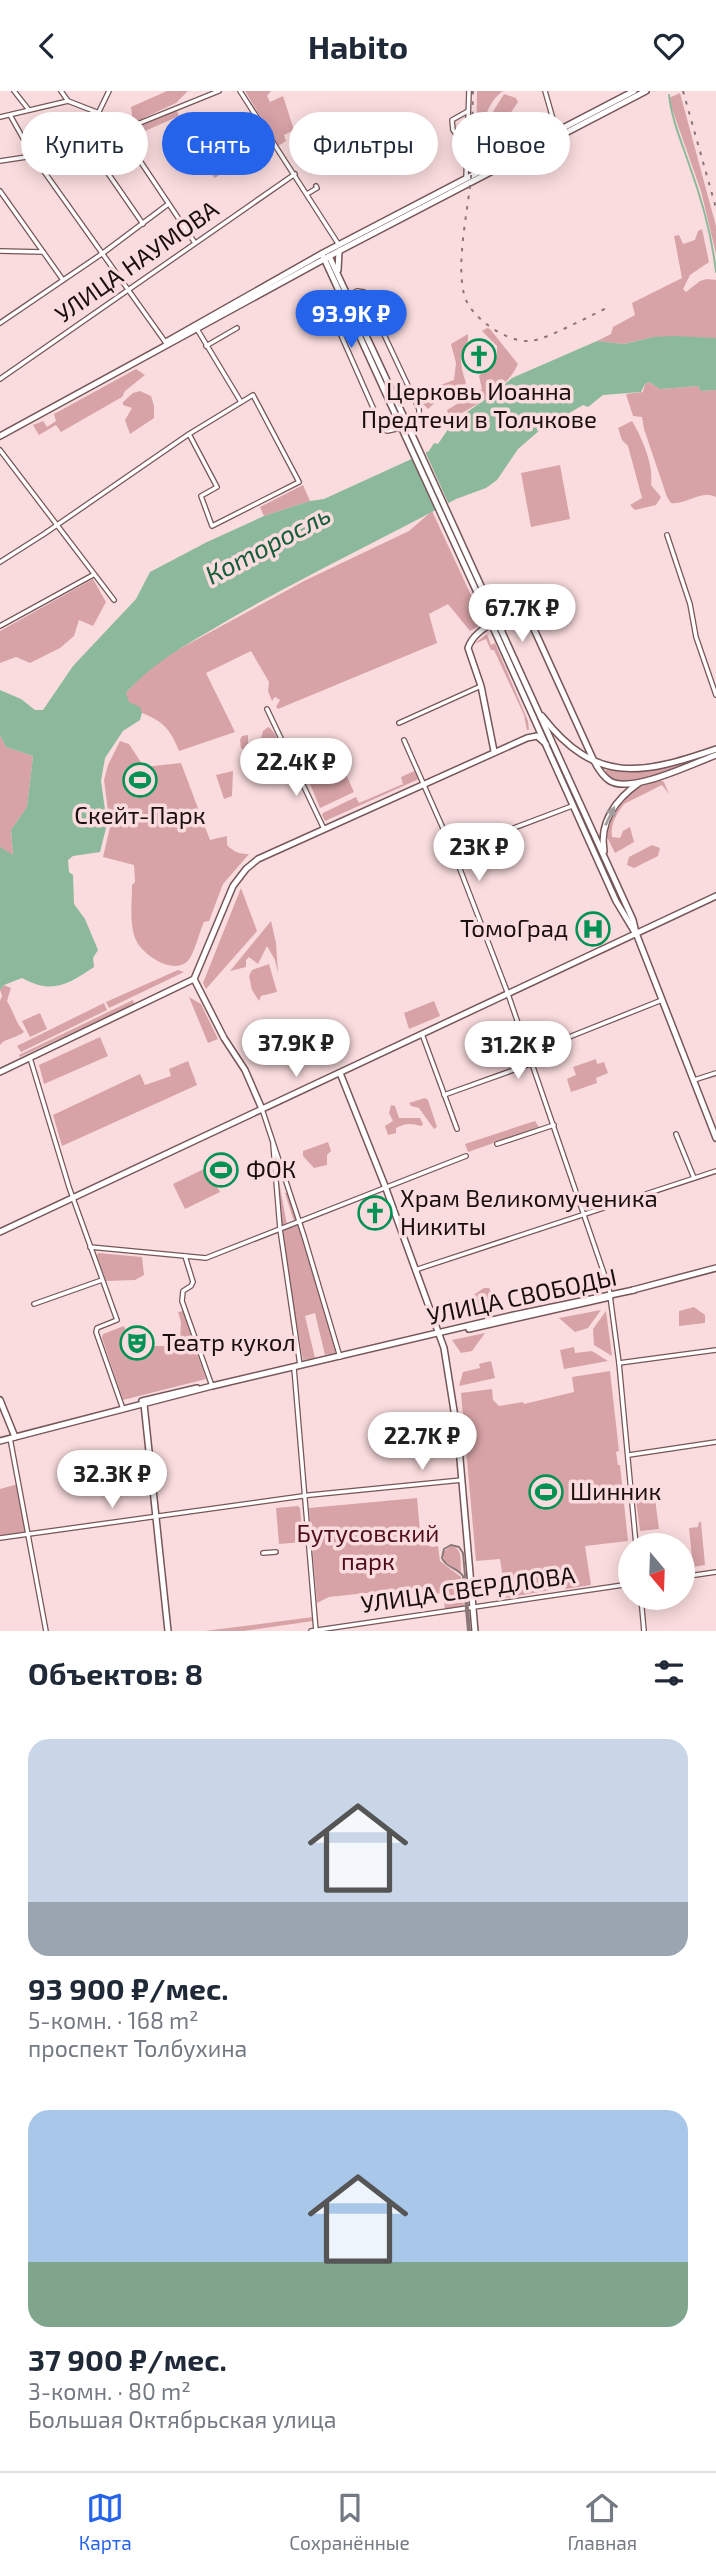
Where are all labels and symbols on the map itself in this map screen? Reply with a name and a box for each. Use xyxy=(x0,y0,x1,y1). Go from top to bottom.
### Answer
street label: УЛИЦА НАУМОВА xyxy=(49,194,223,328)
pin: 93.9K ₽ xyxy=(286,291,416,350)
church icon: Церковь Иоанна Предтечи в Толчкове xyxy=(460,337,498,375)
place label: Церковь Иоанна Предтечи в Толчкове xyxy=(361,376,597,433)
water label: Которосль xyxy=(199,498,335,590)
pin: 67.7K ₽ xyxy=(457,585,587,644)
pin: 22.4K ₽ xyxy=(231,739,361,798)
sports icon: Скейт-Парк xyxy=(121,761,159,799)
place label: Скейт-Парк xyxy=(74,800,206,829)
one-way arrow xyxy=(604,806,615,826)
pin: 23K ₽ xyxy=(430,823,528,883)
hospital icon: ТомоГрад xyxy=(574,910,612,948)
place label: ТомоГрад xyxy=(460,913,568,942)
pin: 37.9K ₽ xyxy=(231,1019,361,1079)
pin: 31.2K ₽ xyxy=(453,1021,583,1081)
sports icon: ФОК xyxy=(202,1151,240,1189)
place label: ФОК xyxy=(246,1154,296,1183)
place label: Храм Великомученика Никиты xyxy=(400,1183,658,1240)
church icon: Храм Великомученика Никиты xyxy=(356,1194,394,1232)
street label: УЛИЦА СВОБОДЫ xyxy=(424,1261,619,1330)
theatre icon: Театр кукол xyxy=(118,1324,156,1362)
place label: Театр кукол xyxy=(162,1327,296,1357)
pin: 22.7K ₽ xyxy=(357,1413,487,1472)
pin: 32.3K ₽ xyxy=(47,1451,177,1510)
sports icon: Шинник xyxy=(527,1473,565,1511)
place label: Шинник xyxy=(570,1476,661,1505)
park label: Бутусовский парк xyxy=(297,1518,439,1575)
north arrow xyxy=(618,1533,695,1610)
street label: УЛИЦА СВЕРДЛОВА xyxy=(359,1559,577,1618)

